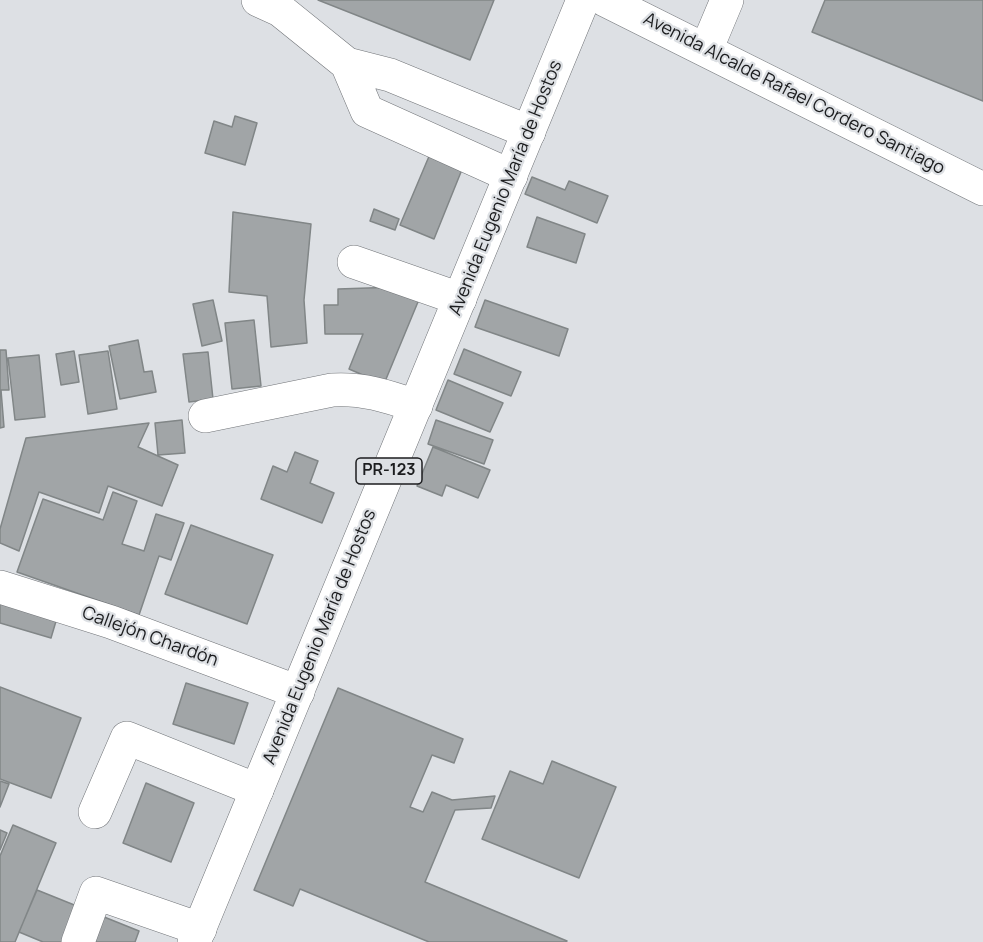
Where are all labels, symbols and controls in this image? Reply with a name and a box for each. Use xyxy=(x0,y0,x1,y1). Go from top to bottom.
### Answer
street label: Avenida Alcalde Rafael Cordero Santiago xyxy=(640,8,948,180)
street label: Avenida Eugenio María de Hostos xyxy=(445,57,567,319)
road number: PR-123 xyxy=(356,458,422,484)
street label: Avenida Eugenio María de Hostos xyxy=(259,506,381,768)
street label: Callejón Chardón xyxy=(79,602,221,672)

